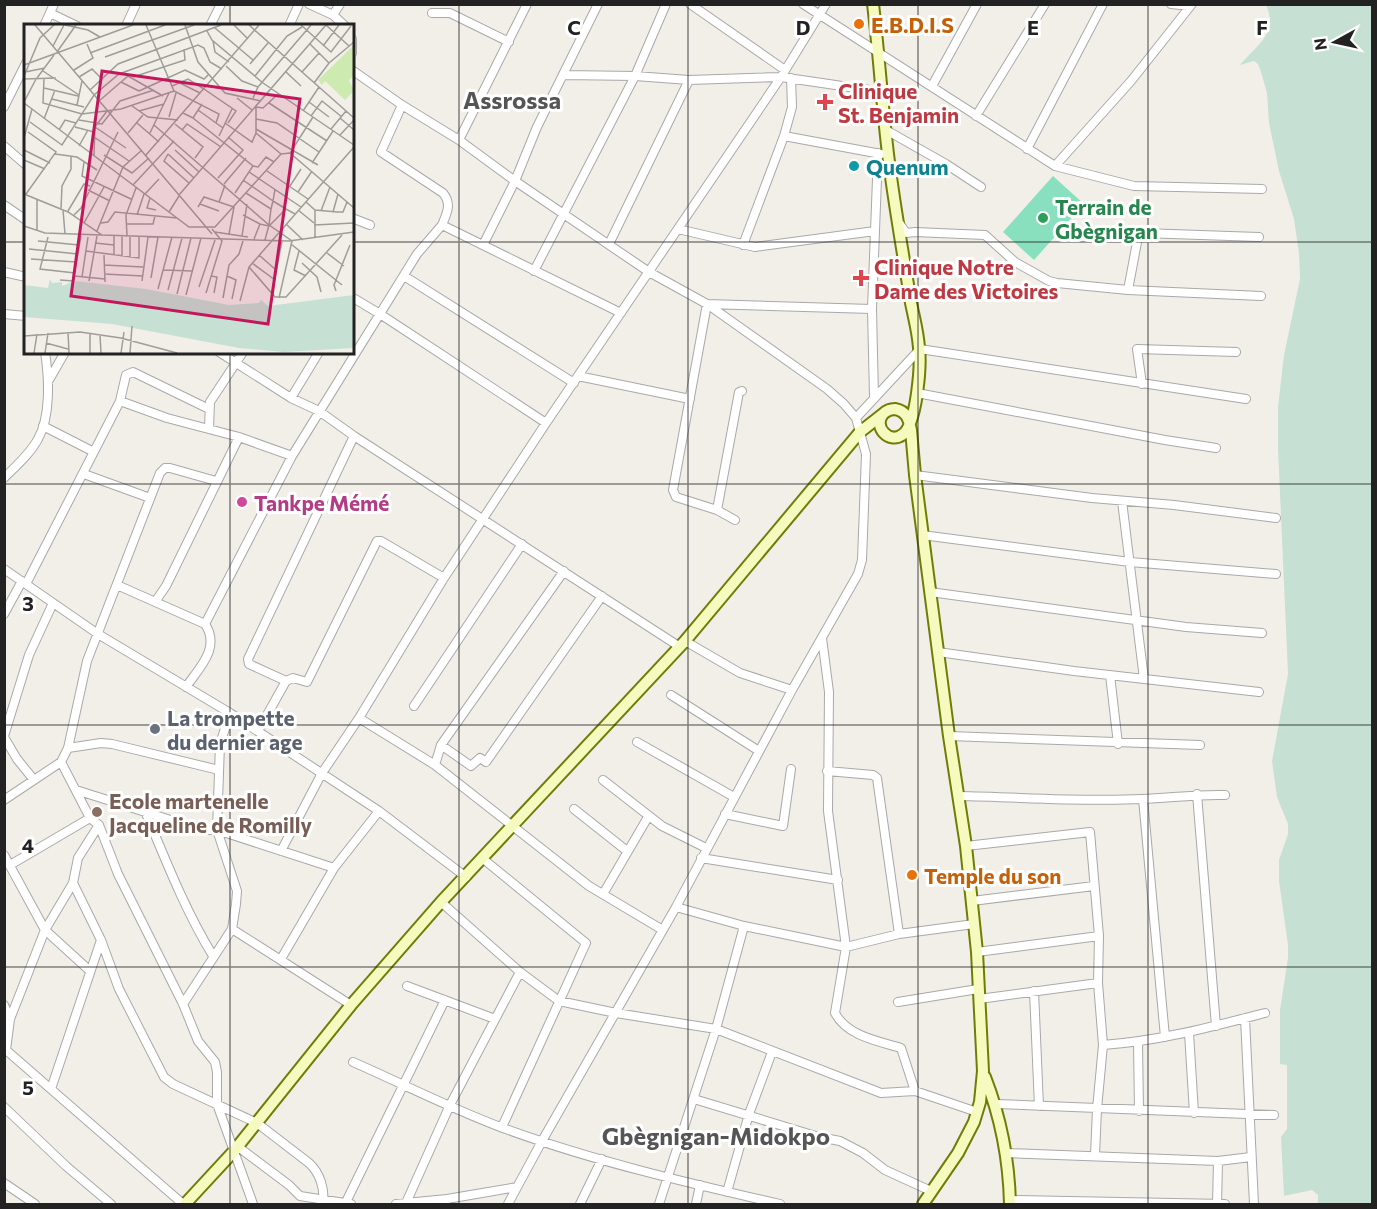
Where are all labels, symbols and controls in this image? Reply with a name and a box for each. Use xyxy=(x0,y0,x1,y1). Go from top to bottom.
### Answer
place label: E.B.D.I.S xyxy=(871,12,954,37)
north arrow xyxy=(1305,12,1365,72)
text: C xyxy=(567,15,581,39)
text: D xyxy=(796,15,810,39)
text: E xyxy=(1027,15,1039,39)
text: F xyxy=(1256,15,1268,39)
marker: E.B.D.I.S xyxy=(852,17,866,31)
inset map xyxy=(24,24,354,354)
text: N xyxy=(1309,37,1330,51)
place label: Clinique St. Benjamin xyxy=(838,78,959,127)
district label: Assrossa xyxy=(463,85,561,114)
marker: Clinique St. Benjamin xyxy=(816,93,834,111)
place label: Quenum xyxy=(866,154,949,179)
marker: Quenum xyxy=(847,159,861,173)
place label: Terrain de Gbègnigan xyxy=(1055,194,1158,243)
marker: Terrain de Gbègnigan xyxy=(1036,211,1050,225)
place label: Clinique Notre Dame des Victoires xyxy=(874,254,1059,303)
marker: Clinique Notre Dame des Victoires xyxy=(852,269,870,287)
place label: Tankpe Mémé xyxy=(254,490,389,515)
marker: Tankpe Mémé xyxy=(235,495,249,509)
text: 3 xyxy=(22,591,34,615)
place label: La trompette du dernier age xyxy=(167,705,302,754)
marker: La trompette du dernier age xyxy=(148,722,162,736)
place label: Ecole martenelle Jacqueline de Romilly xyxy=(109,788,312,837)
marker: Ecole martenelle Jacqueline de Romilly xyxy=(90,805,104,819)
text: 4 xyxy=(22,833,34,857)
place label: Temple du son xyxy=(924,863,1061,888)
marker: Temple du son xyxy=(905,868,919,882)
text: 5 xyxy=(22,1075,34,1099)
district label: Gbègnigan-Midokpo xyxy=(602,1121,830,1150)

